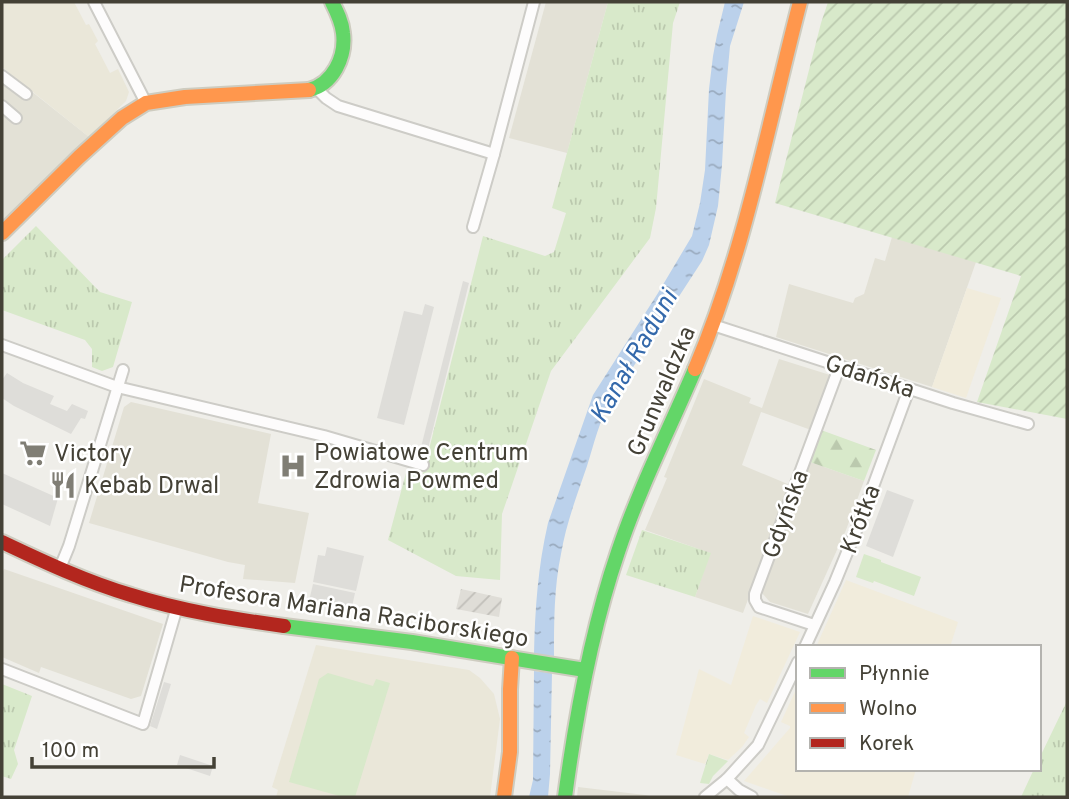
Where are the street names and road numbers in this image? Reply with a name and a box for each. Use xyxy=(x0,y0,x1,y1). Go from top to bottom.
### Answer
street label: Grunwaldzka xyxy=(622,322,704,462)
street label: Gdańska xyxy=(821,349,918,406)
street label: Gdyńska xyxy=(757,466,817,563)
street label: Krótka xyxy=(835,481,889,558)
street label: Profesora Mariana Raciborskiego xyxy=(177,571,531,655)

